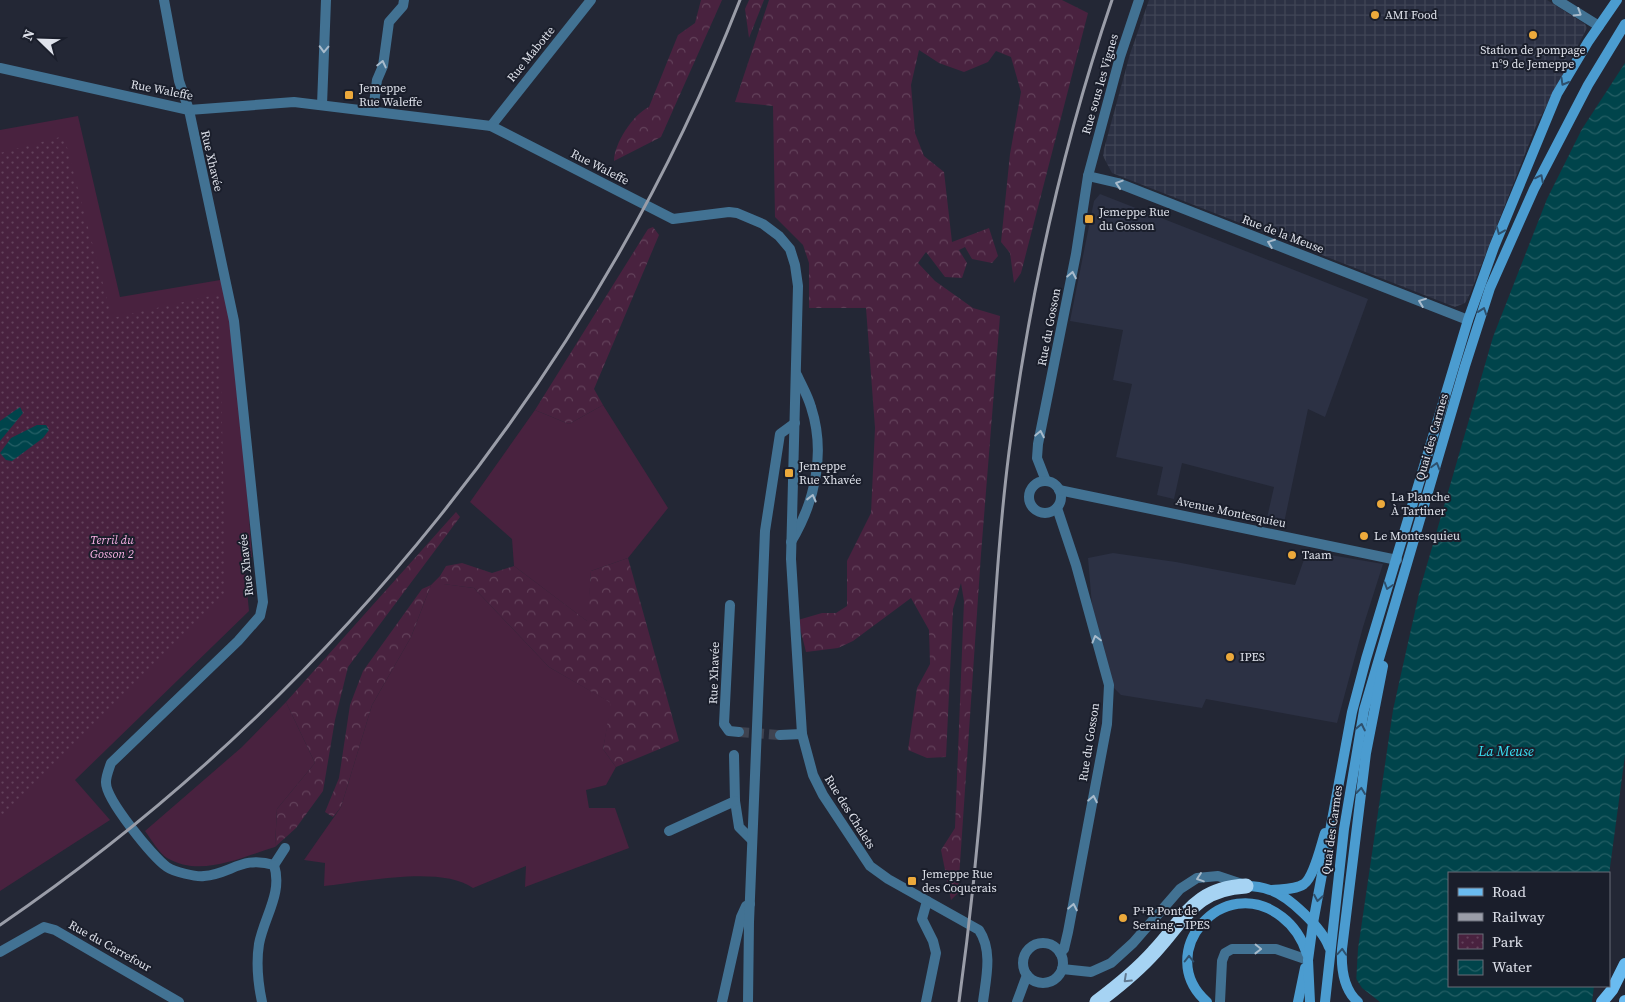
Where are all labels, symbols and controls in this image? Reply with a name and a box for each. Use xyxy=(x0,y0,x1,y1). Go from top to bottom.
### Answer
place label: AMI Food xyxy=(1385,7,1438,23)
one-way arrow xyxy=(1573,7,1582,16)
marker: AMI Food xyxy=(1369,9,1381,21)
north arrow xyxy=(15,15,65,65)
street label: Rue Mabotte xyxy=(504,23,558,85)
text: N xyxy=(17,26,39,44)
marker: Station de pompage n°9 de Jemeppe xyxy=(1527,29,1539,41)
street label: Rue sous les Vignes xyxy=(1078,32,1122,136)
place label: Station de pompage n°9 de Jemeppe xyxy=(1480,42,1586,72)
one-way arrow xyxy=(319,45,330,53)
one-way arrow xyxy=(376,59,387,68)
street label: Rue Waleffe xyxy=(129,76,195,104)
one-way arrow xyxy=(1560,77,1570,86)
place label: Jemeppe Rue Waleffe xyxy=(358,80,422,110)
marker: Jemeppe Rue Waleffe xyxy=(343,89,355,101)
street label: Rue Xhavée xyxy=(197,129,227,193)
street label: Rue Waleffe xyxy=(568,145,632,189)
one-way arrow xyxy=(1534,174,1544,183)
one-way arrow xyxy=(1116,180,1124,190)
place label: Jemeppe Rue du Gosson xyxy=(1098,204,1170,234)
street label: Rue de la Meuse xyxy=(1240,211,1326,257)
marker: Jemeppe Rue du Gosson xyxy=(1083,213,1095,225)
one-way arrow xyxy=(1496,226,1506,235)
one-way arrow xyxy=(1267,238,1276,249)
one-way arrow xyxy=(1066,271,1077,279)
street label: Rue du Gosson xyxy=(1034,287,1064,367)
one-way arrow xyxy=(1418,298,1427,308)
one-way arrow xyxy=(1477,307,1487,315)
street label: Quai des Carmes xyxy=(1412,392,1452,482)
one-way arrow xyxy=(1034,430,1045,439)
place label: Jemeppe Rue Xhavée xyxy=(798,458,861,488)
one-way arrow xyxy=(1431,463,1441,471)
marker: Jemeppe Rue Xhavée xyxy=(783,467,795,479)
place label: La Planche À Tartiner xyxy=(1391,489,1450,519)
street label: Avenue Montesquieu xyxy=(1174,493,1288,531)
one-way arrow xyxy=(806,494,816,502)
marker: La Planche À Tartiner xyxy=(1375,498,1387,510)
place label: Le Montesquieu xyxy=(1374,528,1460,544)
marker: Le Montesquieu xyxy=(1358,530,1370,542)
park label: Terril du Gosson 2 xyxy=(90,532,134,562)
street label: Rue Xhavée xyxy=(235,533,257,597)
place label: Taam xyxy=(1302,547,1332,563)
marker: Taam xyxy=(1286,549,1298,561)
one-way arrow xyxy=(1384,582,1394,590)
one-way arrow xyxy=(1092,636,1102,644)
street label: Rue Xhavée xyxy=(705,642,723,704)
place label: IPES xyxy=(1240,649,1265,665)
marker: IPES xyxy=(1224,651,1236,663)
street label: Rue du Gosson xyxy=(1075,702,1103,782)
one-way arrow xyxy=(1355,722,1366,731)
water label: La Meuse xyxy=(1477,741,1534,761)
street label: Rue des Chalets xyxy=(821,772,879,852)
street label: Quai des Carmes xyxy=(1318,784,1346,876)
one-way arrow xyxy=(1355,787,1366,795)
one-way arrow xyxy=(1087,794,1097,803)
place label: Jemeppe Rue des Coquerais xyxy=(921,866,997,896)
one-way arrow xyxy=(1196,872,1205,882)
legend xyxy=(1448,872,1610,987)
marker: Jemeppe Rue des Coquerais xyxy=(906,875,918,887)
text: Road xyxy=(1492,881,1526,902)
one-way arrow xyxy=(1313,894,1323,902)
one-way arrow xyxy=(1067,902,1078,911)
place label: P+R Pont de Seraing – IPES xyxy=(1133,903,1210,933)
text: Railway xyxy=(1492,906,1545,927)
marker: P+R Pont de Seraing – IPES xyxy=(1117,912,1129,924)
street label: Rue du Carrefour xyxy=(66,917,154,975)
text: Park xyxy=(1492,931,1524,952)
one-way arrow xyxy=(1254,943,1262,954)
one-way arrow xyxy=(1336,948,1347,956)
one-way arrow xyxy=(1184,955,1194,962)
text: Water xyxy=(1492,956,1533,977)
one-way arrow xyxy=(1124,973,1133,982)

